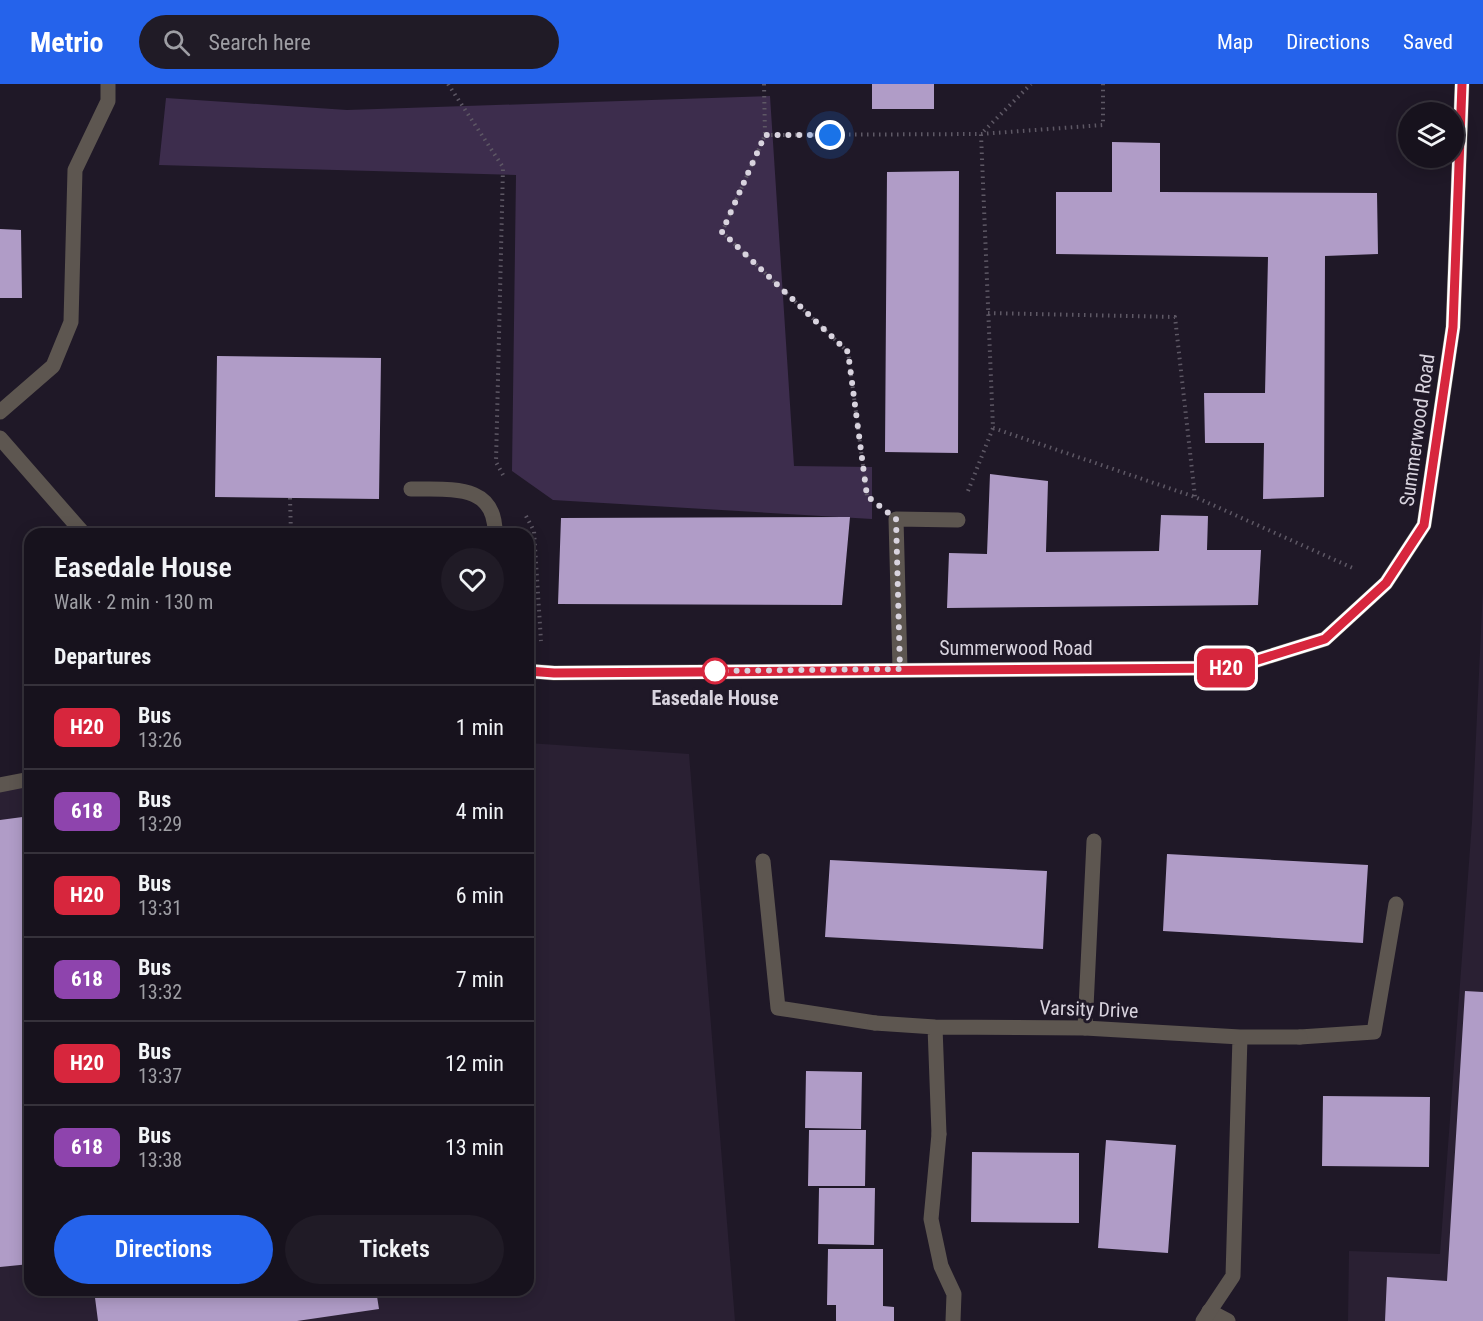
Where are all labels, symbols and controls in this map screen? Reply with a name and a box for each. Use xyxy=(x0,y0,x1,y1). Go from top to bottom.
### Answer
search box xyxy=(139,15,559,69)
text: Metrio xyxy=(30,26,103,59)
icon: search xyxy=(160,26,193,59)
text: Search here xyxy=(208,30,311,55)
text: Map xyxy=(1217,30,1253,54)
text: Directions xyxy=(1286,30,1370,54)
text: Saved xyxy=(1403,30,1453,54)
map controls xyxy=(1398,102,1464,168)
button: layers xyxy=(1398,102,1464,168)
your location xyxy=(815,120,845,150)
street label: Summerwood Road xyxy=(1394,352,1440,508)
button: heart xyxy=(441,548,504,611)
text: Easedale House xyxy=(54,551,232,584)
text: Walk · 2 min · 130 m xyxy=(54,590,213,614)
street label: Summerwood Road xyxy=(939,636,1093,660)
text: Departures xyxy=(54,644,151,669)
line badge: H20 xyxy=(1192,648,1260,688)
text: H20 xyxy=(1209,656,1243,680)
marker: Easedale House xyxy=(702,658,728,684)
place label: Easedale House xyxy=(651,686,779,710)
text: Bus xyxy=(138,703,171,728)
text: H20 xyxy=(70,715,104,739)
text: 1 min xyxy=(456,715,504,740)
text: 13:26 xyxy=(138,728,182,752)
text: Bus xyxy=(138,787,171,812)
text: 618 xyxy=(71,799,103,823)
text: 4 min xyxy=(456,799,504,824)
text: 13:29 xyxy=(138,812,182,836)
text: Bus xyxy=(138,871,171,896)
text: H20 xyxy=(70,883,104,907)
text: 6 min xyxy=(456,883,504,908)
text: 13:31 xyxy=(138,896,182,920)
text: Bus xyxy=(138,955,171,980)
text: 618 xyxy=(71,967,103,991)
text: 7 min xyxy=(456,967,504,992)
text: 13:32 xyxy=(138,980,182,1004)
street label: Varsity Drive xyxy=(1039,995,1139,1023)
text: Bus xyxy=(138,1039,171,1064)
text: H20 xyxy=(70,1051,104,1075)
text: 12 min xyxy=(445,1051,504,1076)
text: 13:37 xyxy=(138,1064,182,1088)
text: Bus xyxy=(138,1123,171,1148)
text: 618 xyxy=(71,1135,103,1159)
text: 13 min xyxy=(445,1135,504,1160)
text: 13:38 xyxy=(138,1148,182,1172)
button: Directions xyxy=(54,1215,273,1284)
button: Tickets xyxy=(285,1215,504,1284)

